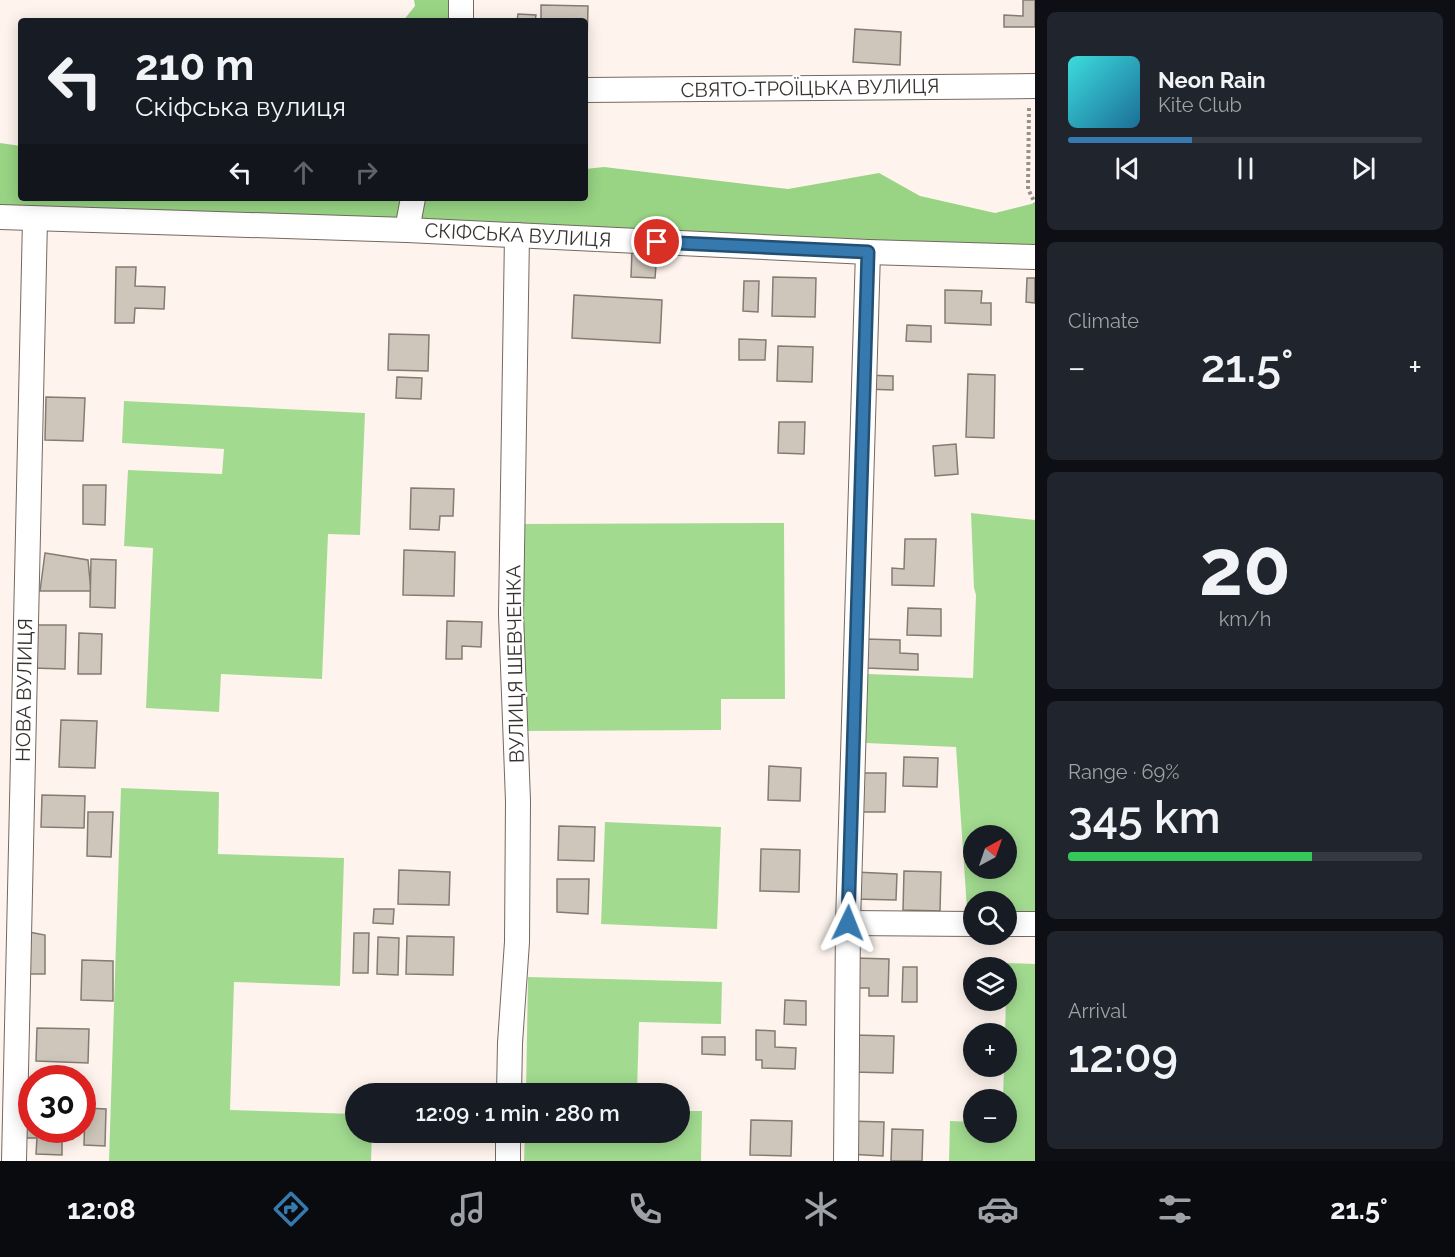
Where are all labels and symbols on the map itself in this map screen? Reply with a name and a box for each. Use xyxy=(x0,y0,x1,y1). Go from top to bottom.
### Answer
street label: СВЯТО-ТРОЇЦЬКА ВУЛИЦЯ xyxy=(680,74,940,102)
pin xyxy=(631,216,682,267)
street label: СКІФСЬКА ВУЛИЦЯ xyxy=(424,218,612,252)
street label: ВУЛИЦЯ ШЕВЧЕНКА xyxy=(501,564,529,763)
street label: НОВА ВУЛИЦЯ xyxy=(11,618,37,762)
north arrow xyxy=(963,825,1017,879)
position arrow xyxy=(816,891,880,955)
speed limit sign: 30 xyxy=(18,1065,96,1143)

